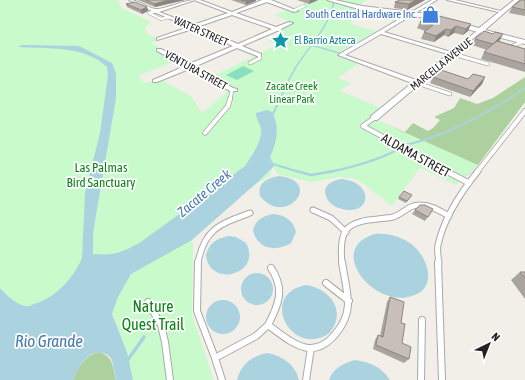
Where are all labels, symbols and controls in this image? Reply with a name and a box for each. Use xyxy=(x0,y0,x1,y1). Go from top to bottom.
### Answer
shop icon: South Central Hardware Inc. xyxy=(420,4,440,24)
place label: South Central Hardware Inc. xyxy=(305,8,417,20)
street label: WATER STREET xyxy=(172,14,230,48)
place icon: El Barrio Azteca xyxy=(271,30,291,50)
place label: El Barrio Azteca xyxy=(294,34,356,46)
street label: MARCELLA AVENUE xyxy=(408,35,475,93)
street label: VENTURA STREET xyxy=(163,48,229,92)
park label: Zacate Creek Linear Park xyxy=(266,80,318,105)
street label: ALDAMA STREET xyxy=(379,130,453,181)
park label: Las Palmas Bird Sanctuary xyxy=(67,160,136,190)
water label: Zacate Creek xyxy=(174,165,235,220)
park label: Nature Quest Trail xyxy=(122,297,185,333)
north arrow xyxy=(469,324,509,364)
text: N xyxy=(489,330,502,343)
water label: Rio Grande xyxy=(15,331,83,351)

